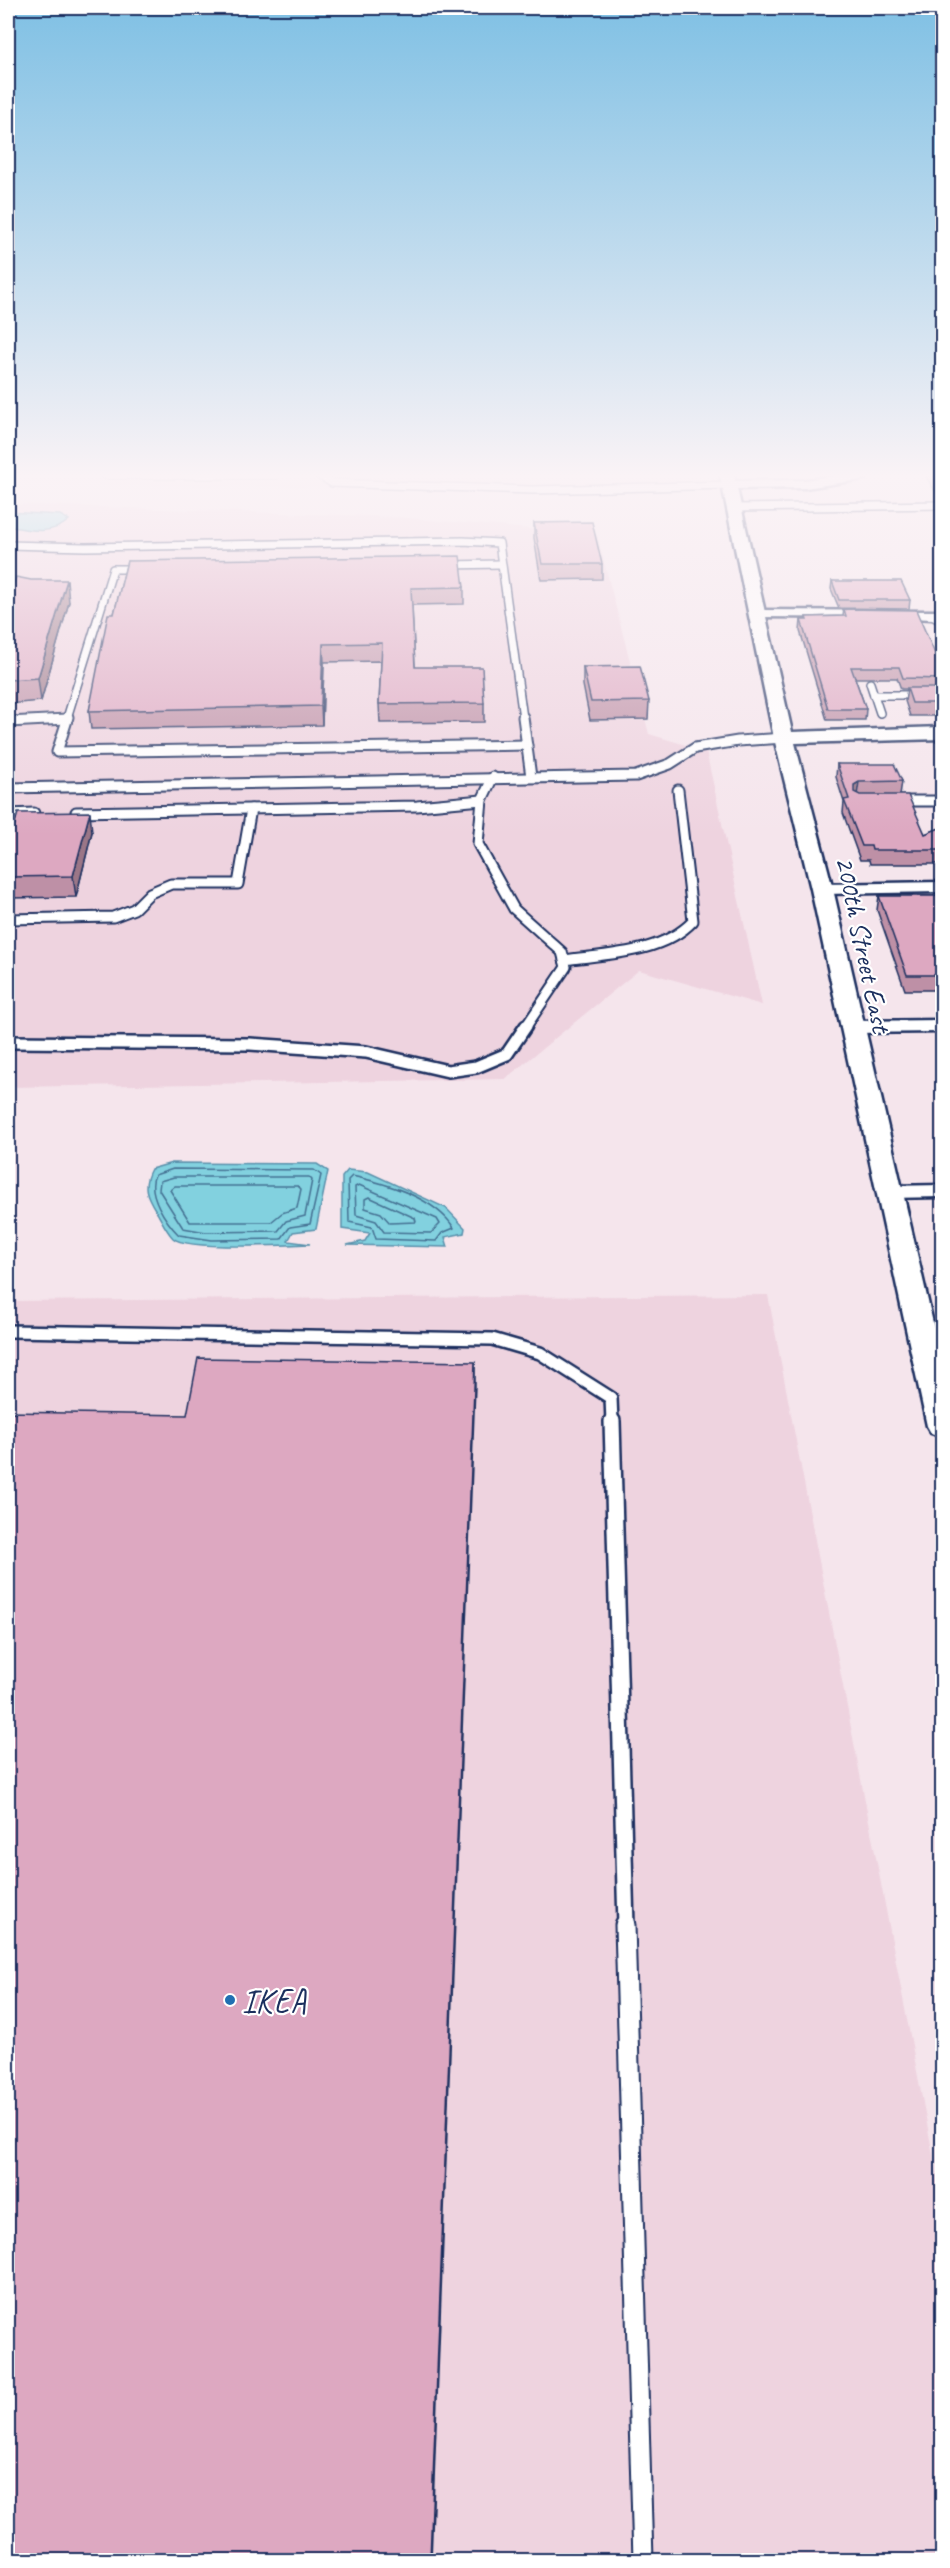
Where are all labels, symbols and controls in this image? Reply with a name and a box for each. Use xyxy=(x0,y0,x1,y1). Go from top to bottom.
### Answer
street label: 200th Street East xyxy=(828,853,900,1038)
place label: IKEA xyxy=(242,1980,307,2022)
marker: IKEA xyxy=(223,1993,237,2007)

